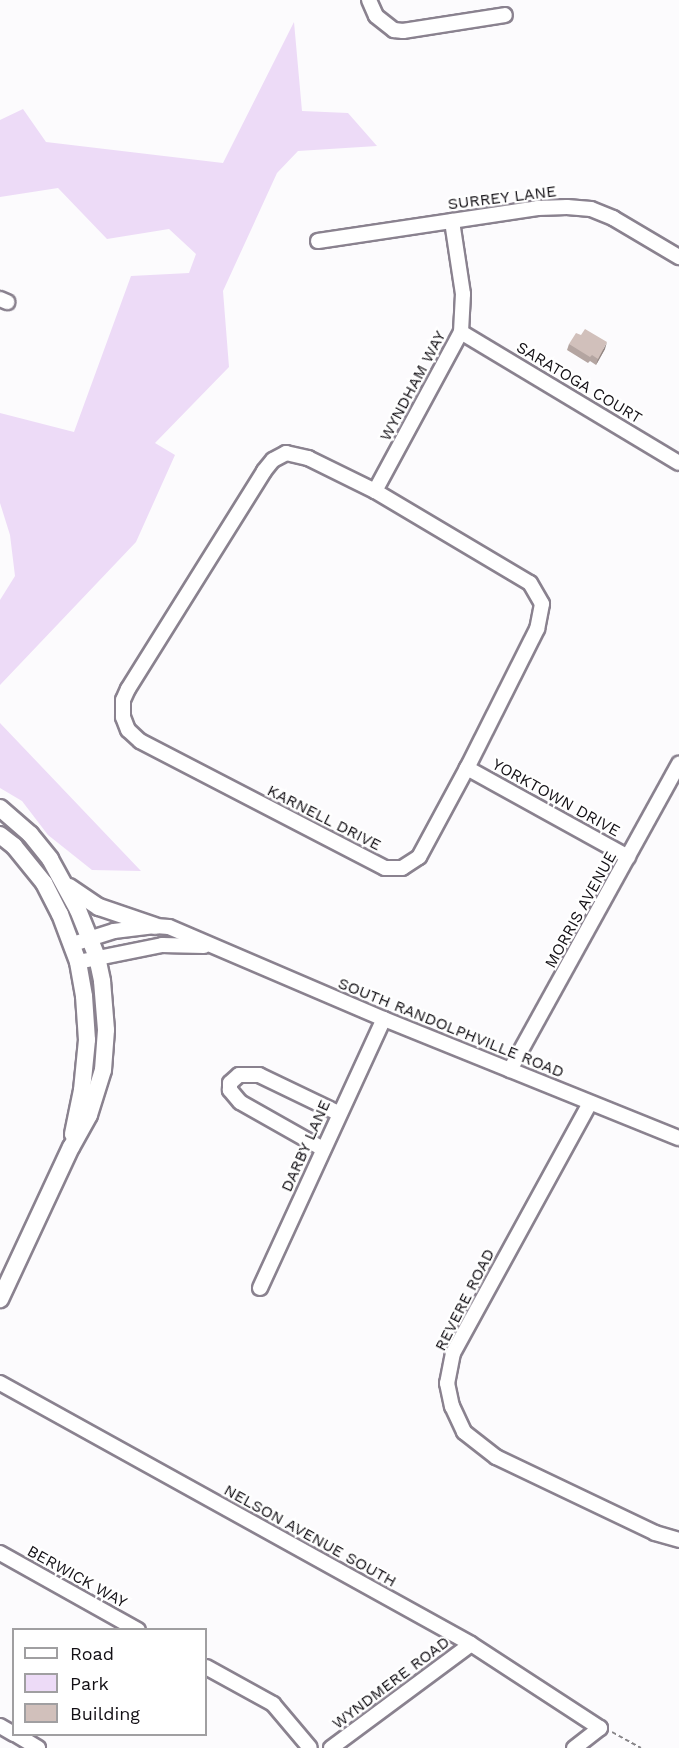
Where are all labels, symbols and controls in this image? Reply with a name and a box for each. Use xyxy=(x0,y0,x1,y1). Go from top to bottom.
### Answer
street label: SURREY LANE xyxy=(446,182,558,214)
street label: WYNDHAM WAY xyxy=(376,327,450,445)
street label: SARATOGA COURT xyxy=(513,338,645,428)
street label: YORKTOWN DRIVE xyxy=(489,755,623,841)
street label: KARNELL DRIVE xyxy=(264,781,384,855)
street label: MORRIS AVENUE xyxy=(541,848,621,972)
street label: SOUTH RANDOLPHVILLE ROAD xyxy=(335,974,567,1082)
street label: DARBY LANE xyxy=(277,1097,335,1195)
street label: REVERE ROAD xyxy=(431,1246,499,1354)
street label: NELSON AVENUE SOUTH xyxy=(220,1480,400,1592)
street label: BERWICK WAY xyxy=(24,1542,130,1612)
legend xyxy=(12,1628,207,1736)
street label: WYNDMERE ROAD xyxy=(329,1633,453,1733)
text: Road xyxy=(70,1643,114,1664)
text: Park xyxy=(70,1673,109,1694)
text: Building xyxy=(70,1703,140,1724)

